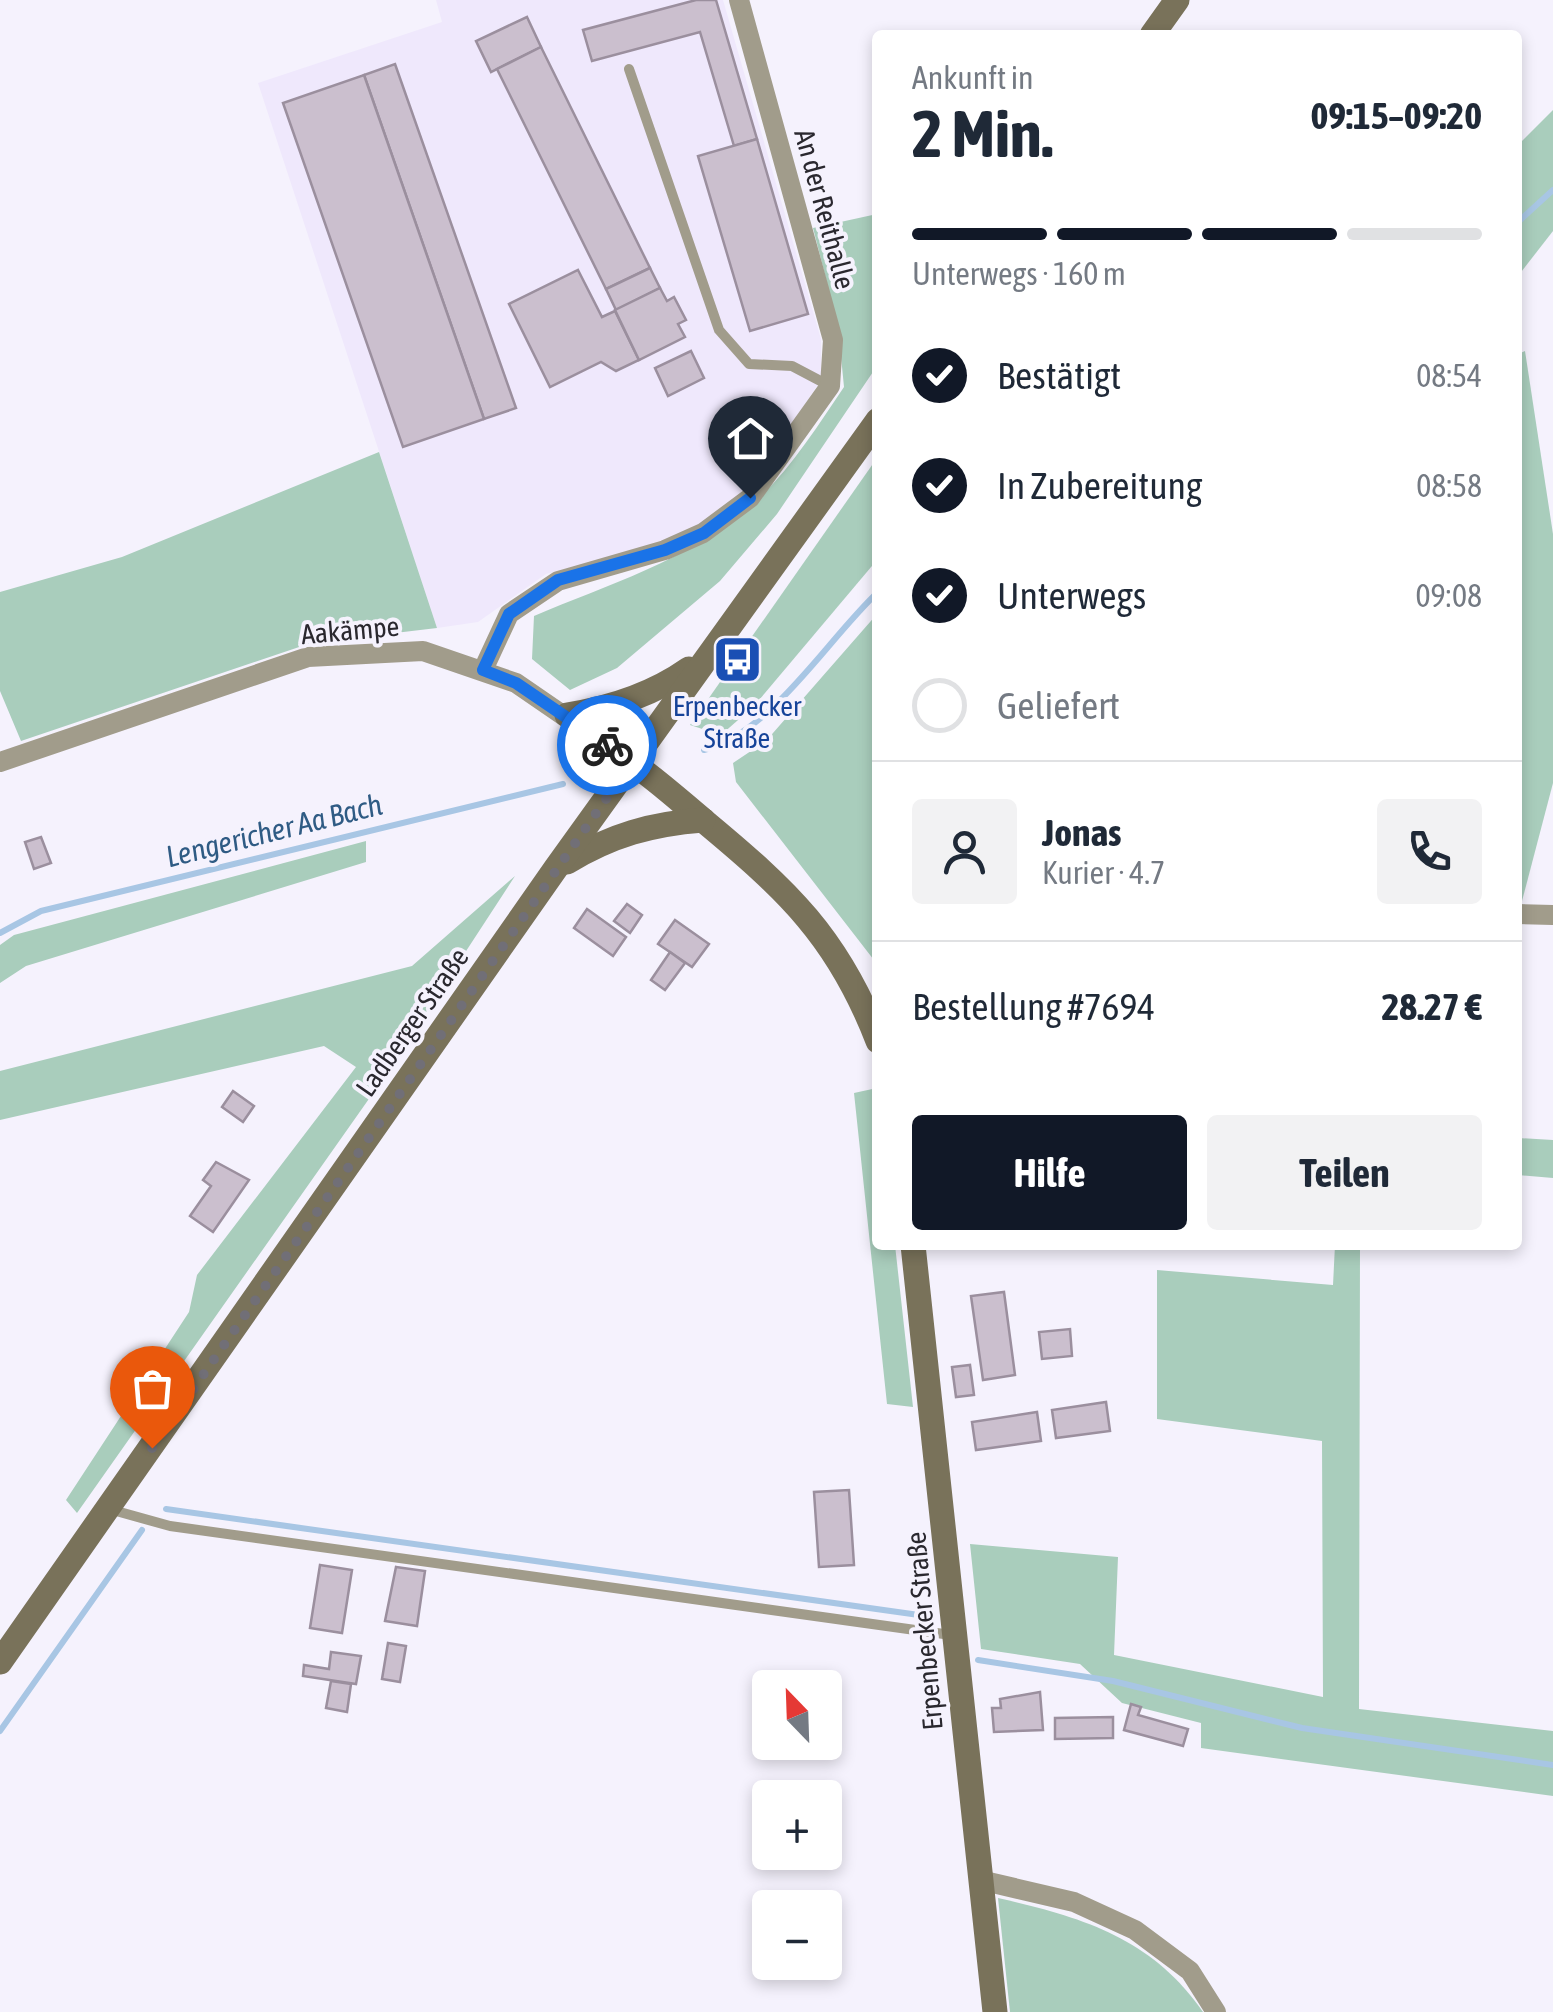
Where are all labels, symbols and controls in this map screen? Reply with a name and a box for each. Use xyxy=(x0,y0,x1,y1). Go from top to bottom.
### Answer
text: Ankunft in xyxy=(912,59,1034,96)
text: 09:15–09:20 xyxy=(1310,94,1482,137)
text: 2 Min. xyxy=(912,96,1053,171)
street label: An der Reithalle xyxy=(788,126,862,292)
text: Unterwegs · 160 m xyxy=(912,255,1126,292)
icon: check xyxy=(912,348,967,403)
text: Bestätigt xyxy=(997,354,1121,397)
text: 08:54 xyxy=(1416,357,1482,394)
pin xyxy=(708,396,793,499)
icon: home xyxy=(723,411,778,466)
icon: check xyxy=(912,458,967,513)
text: In Zubereitung xyxy=(997,464,1202,507)
text: 08:58 xyxy=(1416,467,1482,504)
icon: check xyxy=(912,568,967,623)
text: Unterwegs xyxy=(997,574,1146,617)
text: 09:08 xyxy=(1416,577,1482,614)
street label: Aakämpe xyxy=(300,610,400,650)
bus stop icon: Erpenbecker Straße xyxy=(711,633,763,685)
text: Geliefert xyxy=(997,684,1120,727)
place label: Erpenbecker Straße xyxy=(673,690,802,754)
courier xyxy=(557,695,657,795)
icon: bike xyxy=(580,718,635,773)
water label: Lengericher Aa Bach xyxy=(162,787,385,873)
button: person xyxy=(912,799,1017,904)
button: phone xyxy=(1377,799,1482,904)
text: Jonas xyxy=(1042,811,1122,854)
text: Kurier · 4.7 xyxy=(1042,854,1165,891)
street label: Ladberger Straße xyxy=(349,942,475,1102)
text: Bestellung #7694 xyxy=(912,985,1155,1028)
text: 28.27 € xyxy=(1381,985,1482,1028)
button: Hilfe xyxy=(912,1115,1187,1230)
button: Teilen xyxy=(1207,1115,1482,1230)
pin xyxy=(110,1346,195,1449)
icon: bag xyxy=(125,1361,180,1416)
street label: Erpenbecker Straße xyxy=(899,1531,949,1731)
north arrow xyxy=(752,1670,842,1760)
map controls xyxy=(752,1670,842,1980)
button: + xyxy=(752,1780,842,1870)
button: − xyxy=(752,1890,842,1980)

